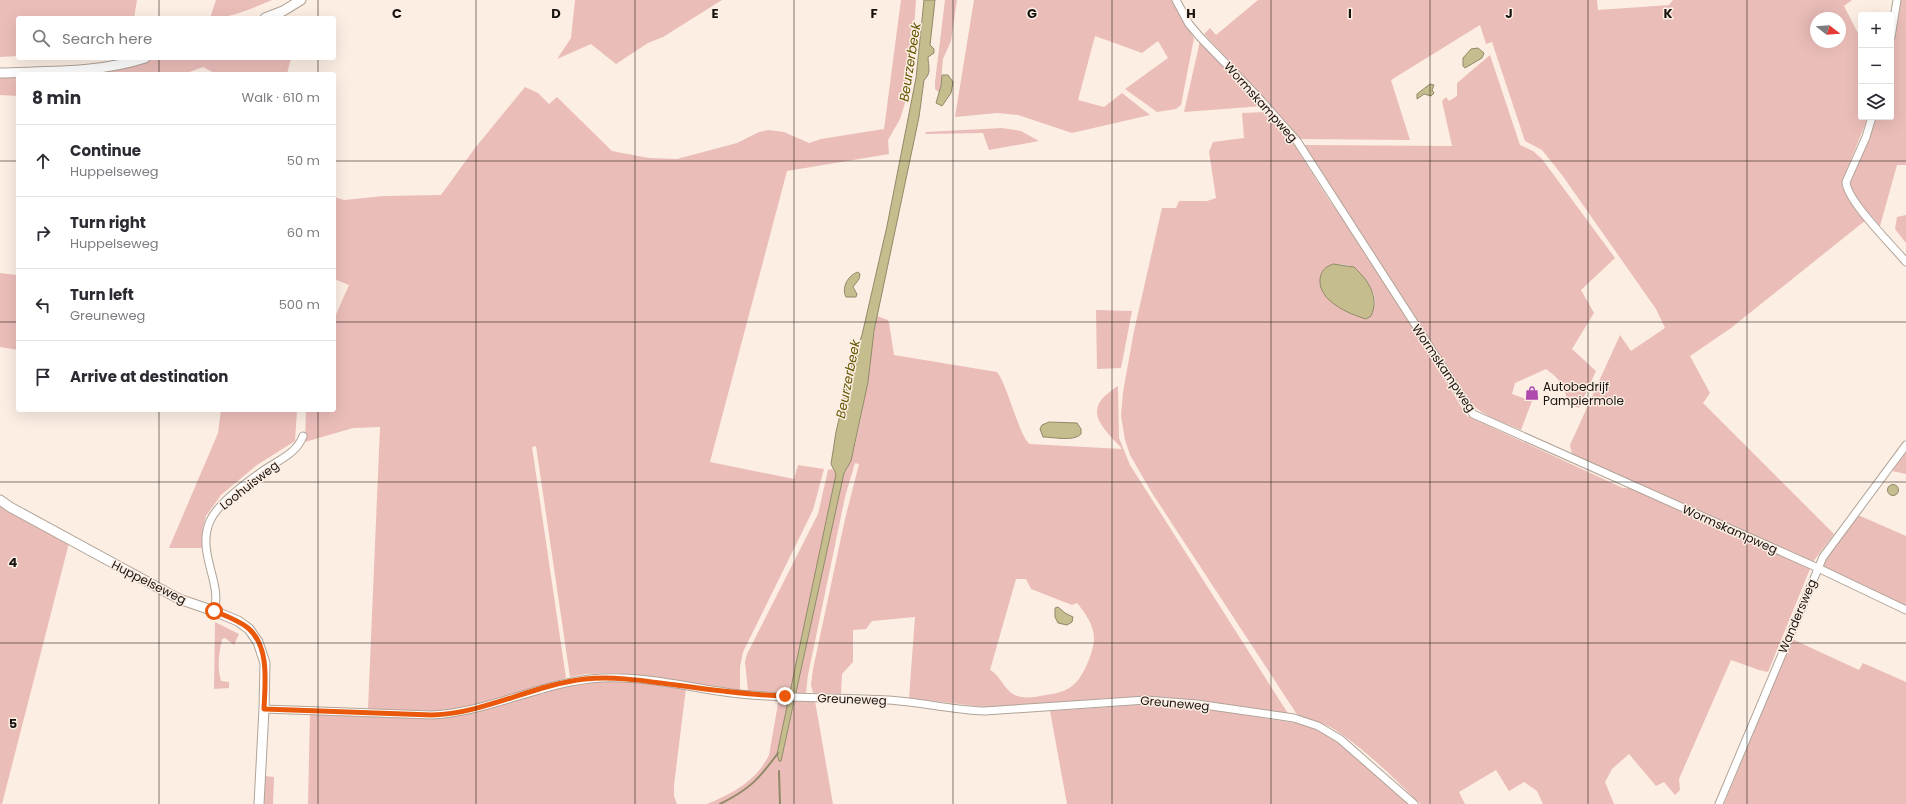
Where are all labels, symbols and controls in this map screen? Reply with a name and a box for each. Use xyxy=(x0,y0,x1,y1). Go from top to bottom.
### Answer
text: C xyxy=(392,4,402,23)
text: D xyxy=(551,4,561,23)
text: E xyxy=(711,4,719,23)
text: F xyxy=(870,4,878,23)
text: G xyxy=(1027,4,1037,23)
text: H xyxy=(1186,4,1196,23)
text: I xyxy=(1348,4,1352,23)
text: J xyxy=(1505,4,1513,23)
text: K xyxy=(1663,4,1673,23)
north arrow xyxy=(1810,12,1846,48)
map controls xyxy=(1858,12,1894,120)
button: + xyxy=(1858,12,1894,48)
search box xyxy=(16,16,336,60)
water label: Beurzerbeek xyxy=(894,20,926,103)
icon: search xyxy=(30,27,52,49)
text: Search here xyxy=(62,28,152,49)
button: − xyxy=(1858,48,1894,84)
street label: Wormskampweg xyxy=(1220,58,1302,146)
button: layers xyxy=(1858,84,1894,120)
text: 8 min xyxy=(32,86,81,110)
text: Walk · 610 m xyxy=(241,88,320,107)
text: Continue xyxy=(70,140,141,161)
icon: ahead xyxy=(32,150,54,172)
text: 50 m xyxy=(287,151,320,170)
text: Huppelseweg xyxy=(70,162,159,181)
text: Turn right xyxy=(70,212,146,233)
icon: right xyxy=(32,222,54,244)
text: 60 m xyxy=(287,223,320,242)
text: Huppelseweg xyxy=(70,234,159,253)
text: Turn left xyxy=(70,284,134,305)
icon: left xyxy=(32,294,54,316)
text: 500 m xyxy=(279,295,320,314)
text: Greuneweg xyxy=(70,306,145,325)
street label: Wormskampweg xyxy=(1408,321,1480,415)
water label: Beurzerbeek xyxy=(831,337,865,420)
icon: arrive xyxy=(32,366,54,388)
text: Arrive at destination xyxy=(70,366,228,387)
place label: Autobedrijf Pampiermole xyxy=(1543,378,1624,409)
shop icon: Autobedrijf Pampiermole xyxy=(1524,385,1540,401)
street label: Loohuisweg xyxy=(216,457,282,513)
street label: Wormskampweg xyxy=(1680,500,1780,558)
text: 4 xyxy=(9,553,18,572)
street label: Huppelseweg xyxy=(109,556,189,608)
street label: Wandersweg xyxy=(1774,576,1820,656)
route start xyxy=(205,602,223,620)
route end xyxy=(776,687,794,705)
street label: Greuneweg xyxy=(817,689,887,709)
street label: Greuneweg xyxy=(1140,692,1210,714)
text: 5 xyxy=(9,714,17,733)

